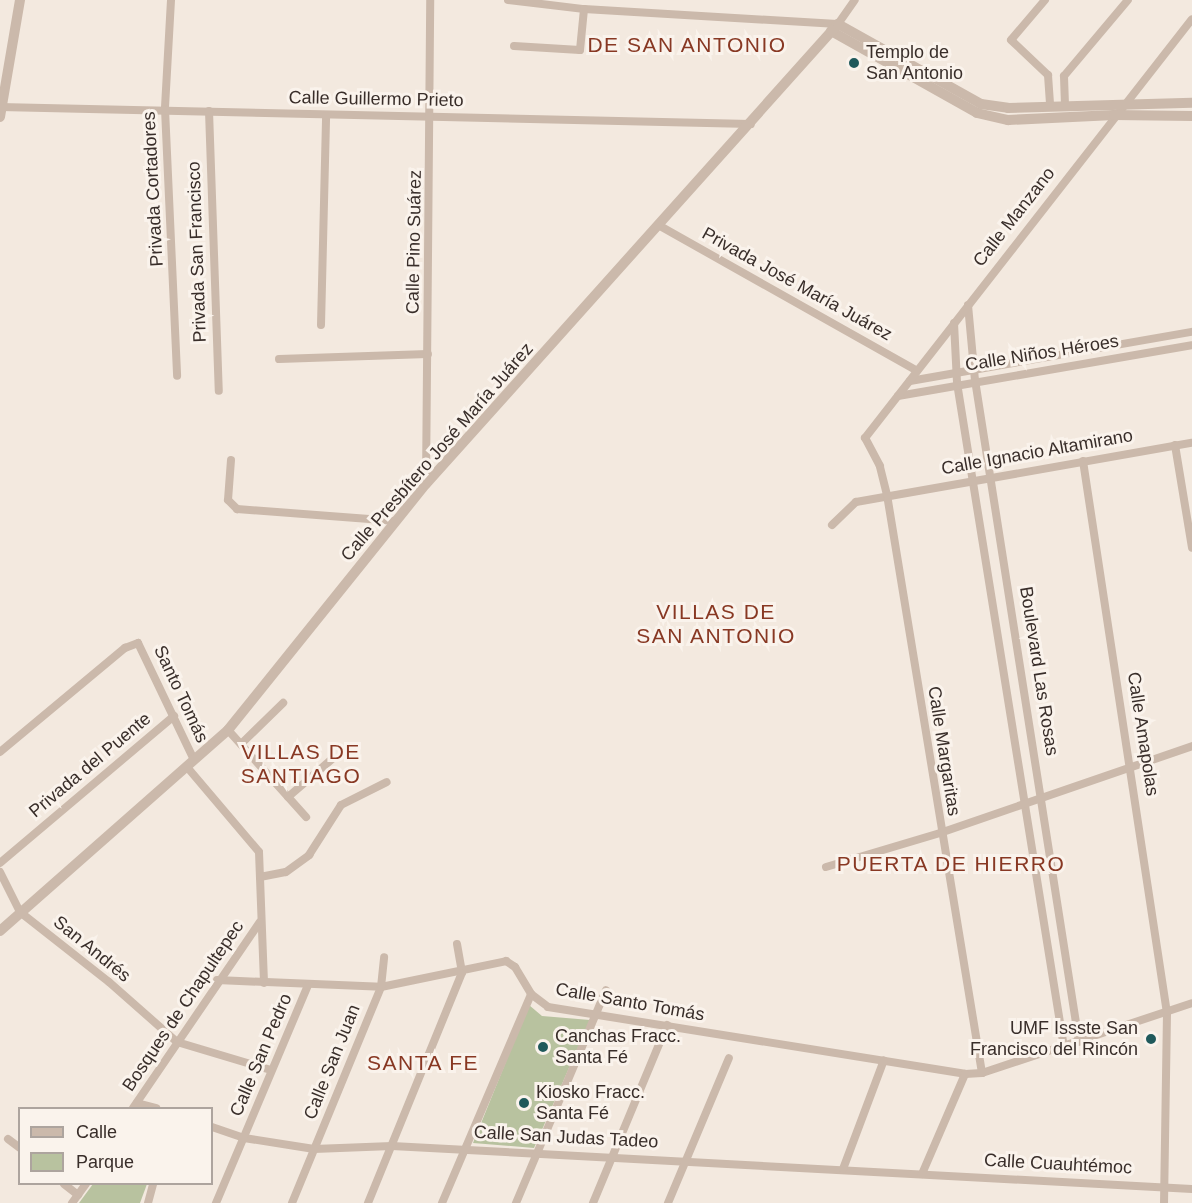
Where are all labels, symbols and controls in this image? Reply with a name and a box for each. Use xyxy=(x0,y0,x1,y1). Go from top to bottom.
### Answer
district label: DE SAN ANTONIO xyxy=(587,32,787,58)
place label: Templo de San Antonio xyxy=(866,42,964,84)
marker: Templo de San Antonio xyxy=(847,56,861,70)
street label: Calle Guillermo Prieto xyxy=(288,87,464,111)
street label: Privada Cortadores xyxy=(138,111,168,267)
street label: Privada San Francisco xyxy=(183,161,211,343)
street label: Calle Manzano xyxy=(969,163,1059,271)
street label: Calle Pino Suárez xyxy=(402,170,426,314)
street label: Privada José María Juárez xyxy=(698,223,896,345)
street label: Calle Niños Héroes xyxy=(964,330,1120,376)
street label: Calle Presbítero José María Juárez xyxy=(336,338,538,566)
street label: Calle Ignacio Altamirano xyxy=(939,424,1135,480)
street label: Boulevard Las Rosas xyxy=(1015,585,1063,757)
district label: VILLAS DE SAN ANTONIO xyxy=(636,599,796,649)
street label: Santo Tomás xyxy=(149,642,213,746)
street label: Calle Amapolas xyxy=(1122,670,1164,798)
street label: Calle Margaritas xyxy=(923,685,965,817)
street label: Privada del Puente xyxy=(25,708,155,822)
district label: VILLAS DE SANTIAGO xyxy=(241,739,361,789)
district label: PUERTA DE HIERRO xyxy=(836,851,1066,877)
street label: San Andrés xyxy=(49,911,135,987)
street label: Bosques de Chapultepec xyxy=(118,917,248,1095)
street label: Calle Santo Tomás xyxy=(554,978,706,1026)
street label: Calle San Pedro xyxy=(225,990,297,1120)
street label: Calle San Juan xyxy=(299,1001,365,1123)
place label: UMF Issste San Francisco del Rincón xyxy=(970,1018,1138,1060)
place label: Canchas Fracc. Santa Fé xyxy=(555,1026,681,1068)
marker: UMF Issste San Francisco del Rincón xyxy=(1142,1030,1160,1048)
marker: Canchas Fracc. Santa Fé xyxy=(536,1040,550,1054)
district label: SANTA FE xyxy=(366,1050,480,1076)
place label: Kiosko Fracc. Santa Fé xyxy=(536,1082,645,1124)
marker: Kiosko Fracc. Santa Fé xyxy=(517,1096,531,1110)
legend xyxy=(18,1107,213,1185)
street label: Calle San Judas Tadeo xyxy=(473,1121,659,1153)
text: Calle xyxy=(76,1122,117,1142)
street label: Calle Cuauhtémoc xyxy=(983,1149,1133,1179)
text: Parque xyxy=(76,1152,134,1172)

